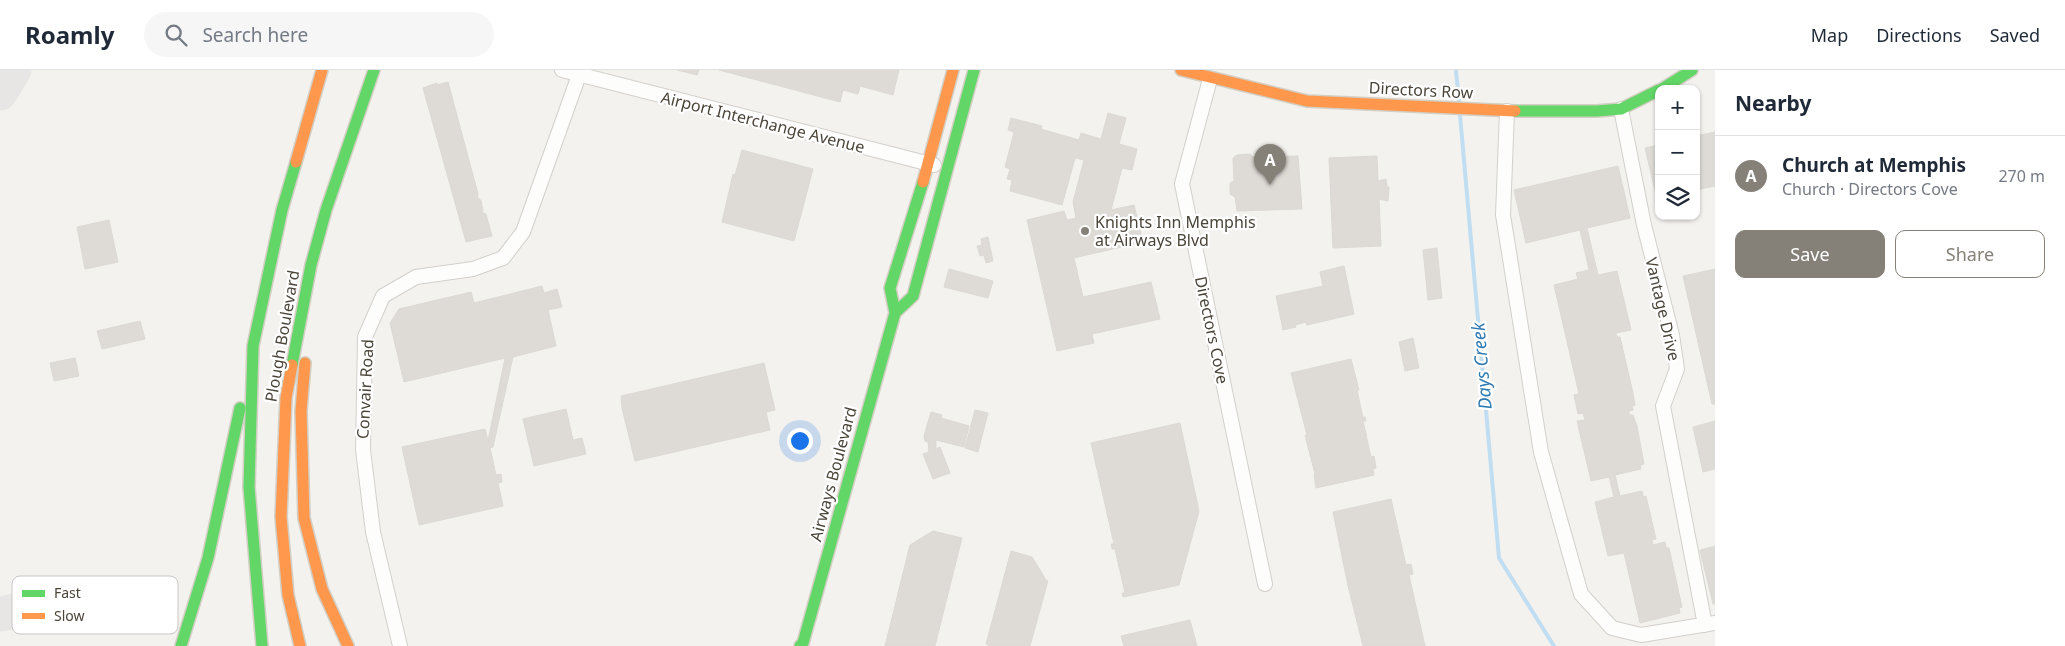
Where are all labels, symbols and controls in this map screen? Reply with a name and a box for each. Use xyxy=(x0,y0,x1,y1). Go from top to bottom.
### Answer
search box xyxy=(144,12,494,57)
text: Roamly xyxy=(25,18,114,51)
icon: search xyxy=(162,21,190,49)
text: Search here xyxy=(202,22,308,48)
text: Map xyxy=(1811,23,1848,47)
text: Directions xyxy=(1876,23,1962,47)
text: Saved xyxy=(1990,23,2040,47)
street label: Directors Row xyxy=(1368,76,1474,104)
map controls xyxy=(1655,85,1700,220)
button: + xyxy=(1655,85,1700,130)
street label: Airport Interchange Avenue xyxy=(659,86,867,158)
text: Nearby xyxy=(1735,89,1811,117)
button: − xyxy=(1655,130,1700,175)
pin: A xyxy=(1254,144,1286,185)
text: Church at Memphis xyxy=(1782,152,1966,178)
text: A xyxy=(1745,165,1757,187)
text: 270 m xyxy=(1998,165,2045,187)
button: layers xyxy=(1655,175,1700,220)
text: Church · Directors Cove xyxy=(1782,178,1958,200)
place label: Knights Inn Memphis at Airways Blvd xyxy=(1095,211,1256,251)
marker: Knights Inn Memphis at Airways Blvd xyxy=(1079,225,1091,237)
button: Save xyxy=(1735,230,1885,278)
button: Share xyxy=(1895,230,2045,278)
street label: Vantage Drive xyxy=(1640,255,1686,363)
street label: Plough Boulevard xyxy=(260,268,304,404)
street label: Directors Cove xyxy=(1190,274,1234,386)
water label: Days Creek xyxy=(1465,320,1497,411)
street label: Convair Road xyxy=(351,338,379,440)
street label: Airways Boulevard xyxy=(804,404,862,544)
your location xyxy=(787,428,813,454)
legend xyxy=(12,576,178,634)
text: Fast xyxy=(54,583,81,602)
text: Slow xyxy=(54,606,85,625)

